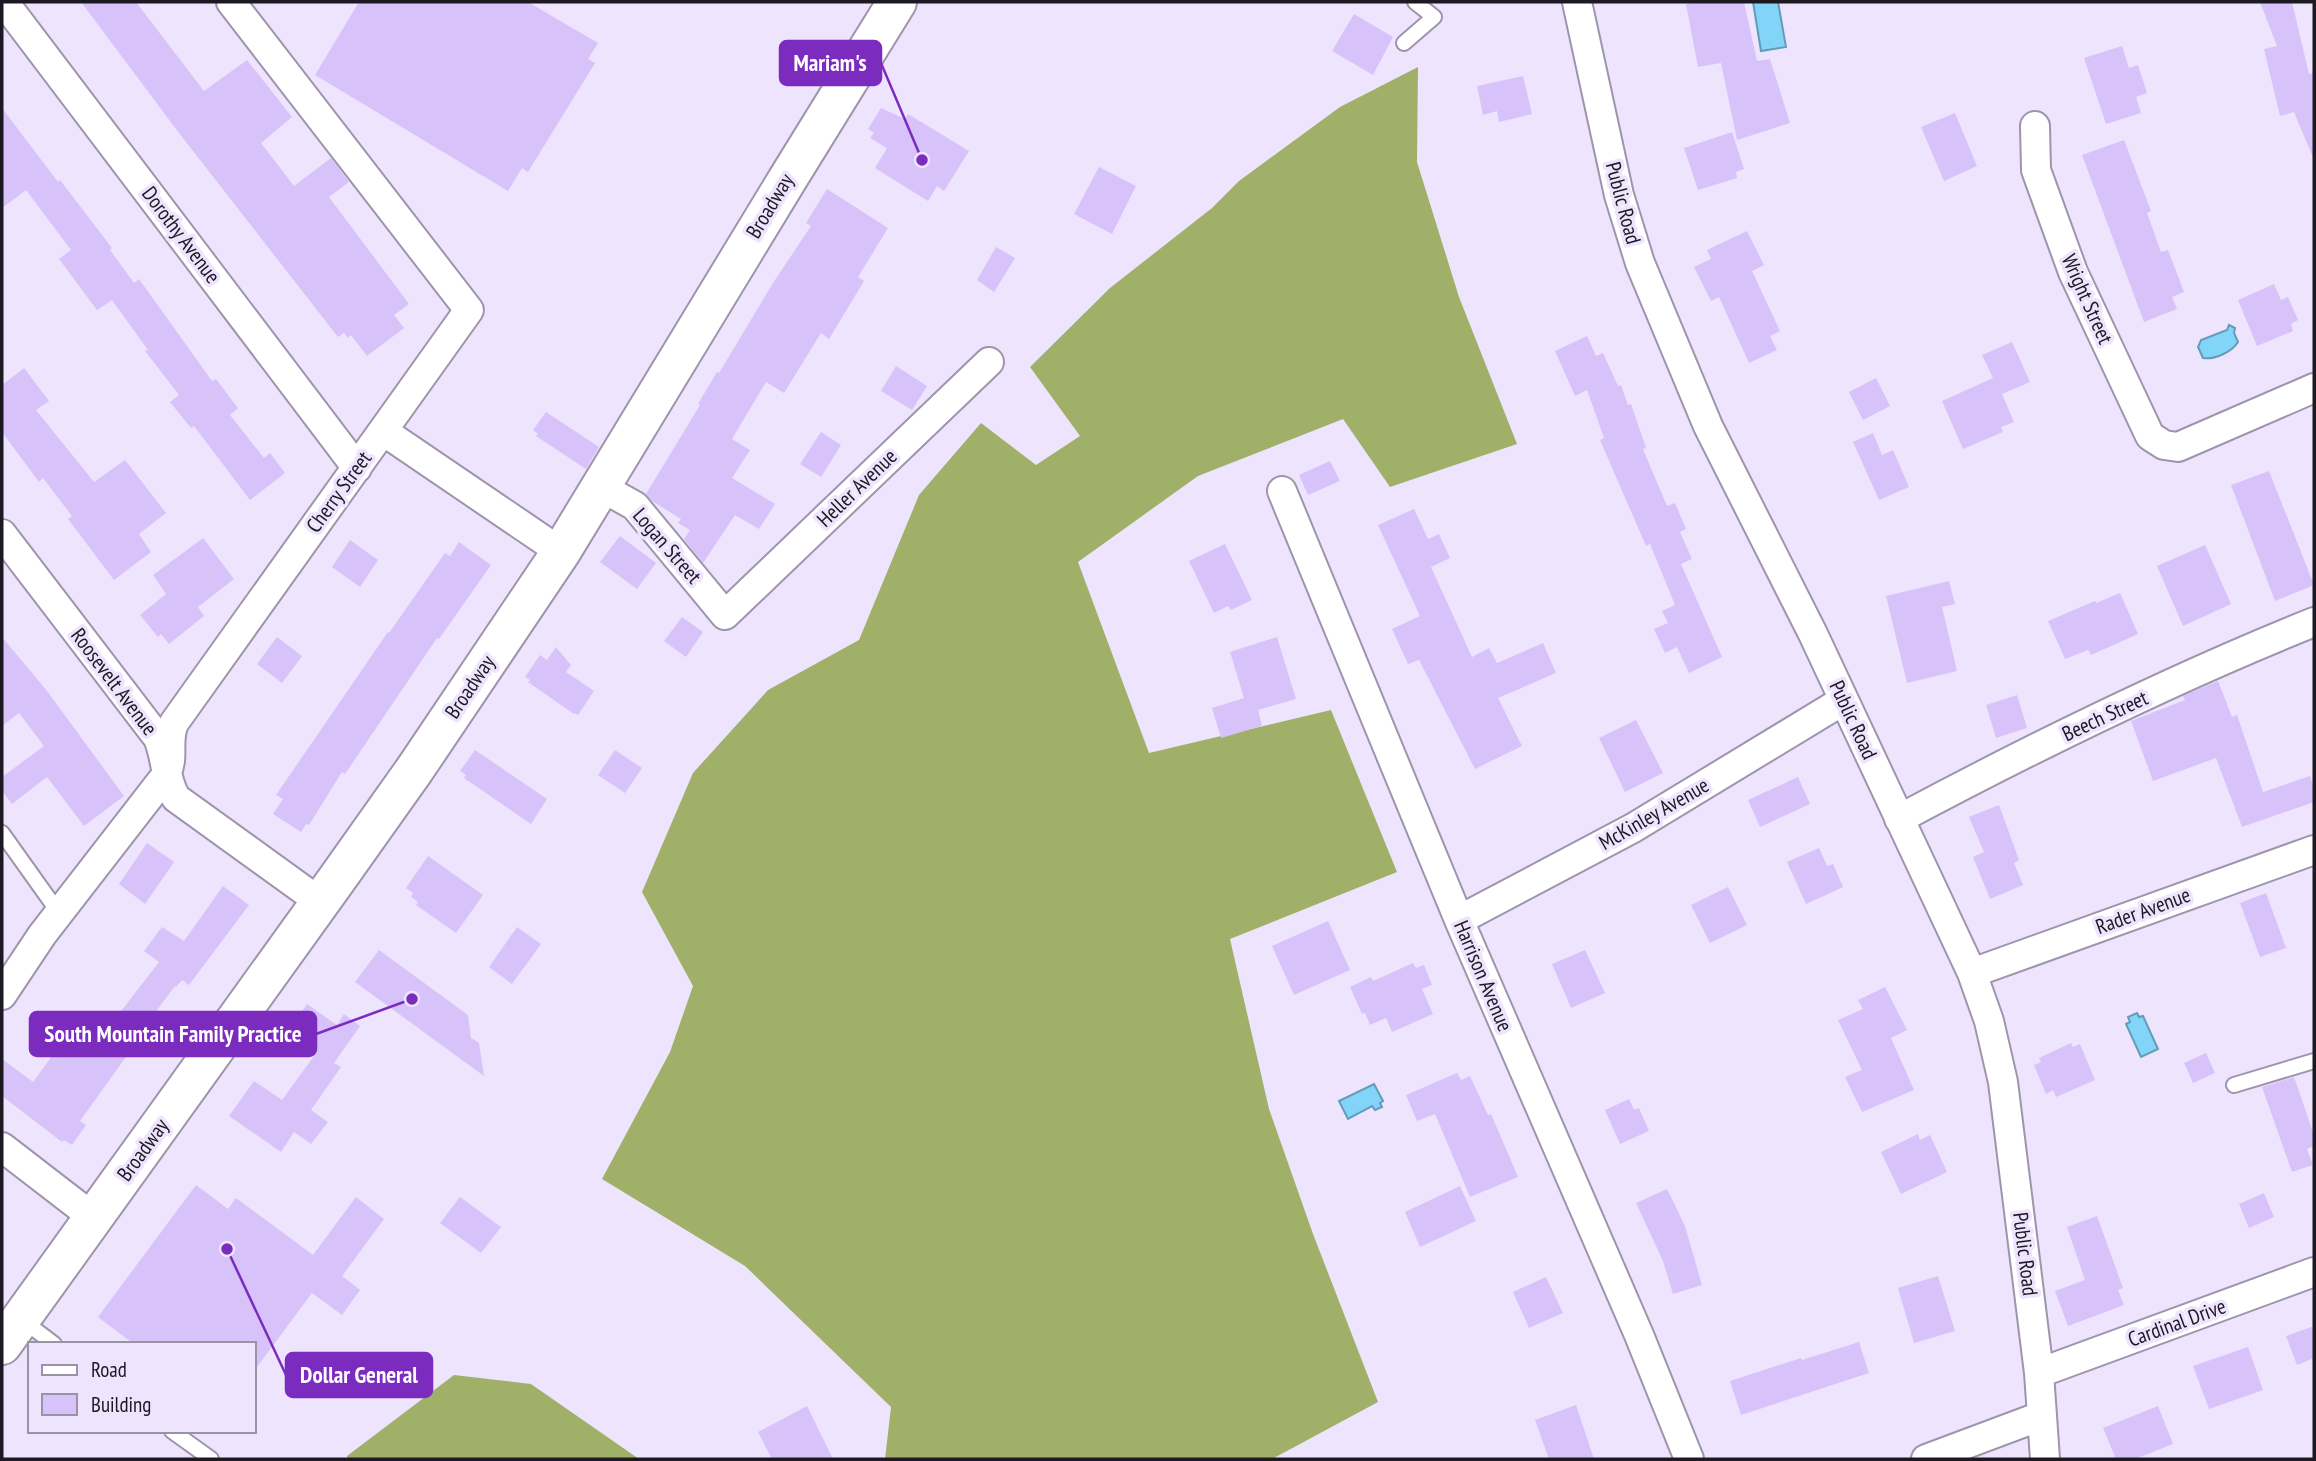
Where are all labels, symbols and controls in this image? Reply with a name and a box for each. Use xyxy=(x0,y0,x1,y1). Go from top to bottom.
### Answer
callout: Mariam's xyxy=(780,41,881,85)
text: Mariam's xyxy=(793,48,867,77)
street label: Public Road xyxy=(1600,159,1647,247)
street label: Broadway xyxy=(740,168,799,243)
street label: Dorothy Avenue xyxy=(136,181,227,288)
street label: Wright Street xyxy=(2056,250,2119,348)
street label: Heller Avenue xyxy=(811,443,902,532)
street label: Cherry Street xyxy=(300,445,377,538)
street label: Logan Street xyxy=(627,502,708,589)
street label: Roosevelt Avenue xyxy=(65,623,163,741)
street label: Broadway xyxy=(439,650,501,724)
street label: Public Road xyxy=(1823,676,1883,764)
street label: Beech Street xyxy=(2058,684,2152,747)
street label: McKinley Avenue xyxy=(1594,771,1714,856)
street label: Rader Avenue xyxy=(2092,881,2194,940)
street label: Harrison Avenue xyxy=(1448,916,1519,1035)
callout: South Mountain Family Practice xyxy=(30,1012,316,1056)
text: South Mountain Family Practice xyxy=(44,1019,302,1048)
street label: Broadway xyxy=(111,1113,174,1186)
street label: Public Road xyxy=(2007,1211,2044,1297)
street label: Cardinal Drive xyxy=(2124,1292,2230,1353)
legend xyxy=(28,1342,256,1433)
callout: Dollar General xyxy=(286,1353,432,1397)
text: Road xyxy=(91,1356,127,1383)
text: Dollar General xyxy=(300,1360,418,1389)
text: Building xyxy=(91,1391,151,1418)

